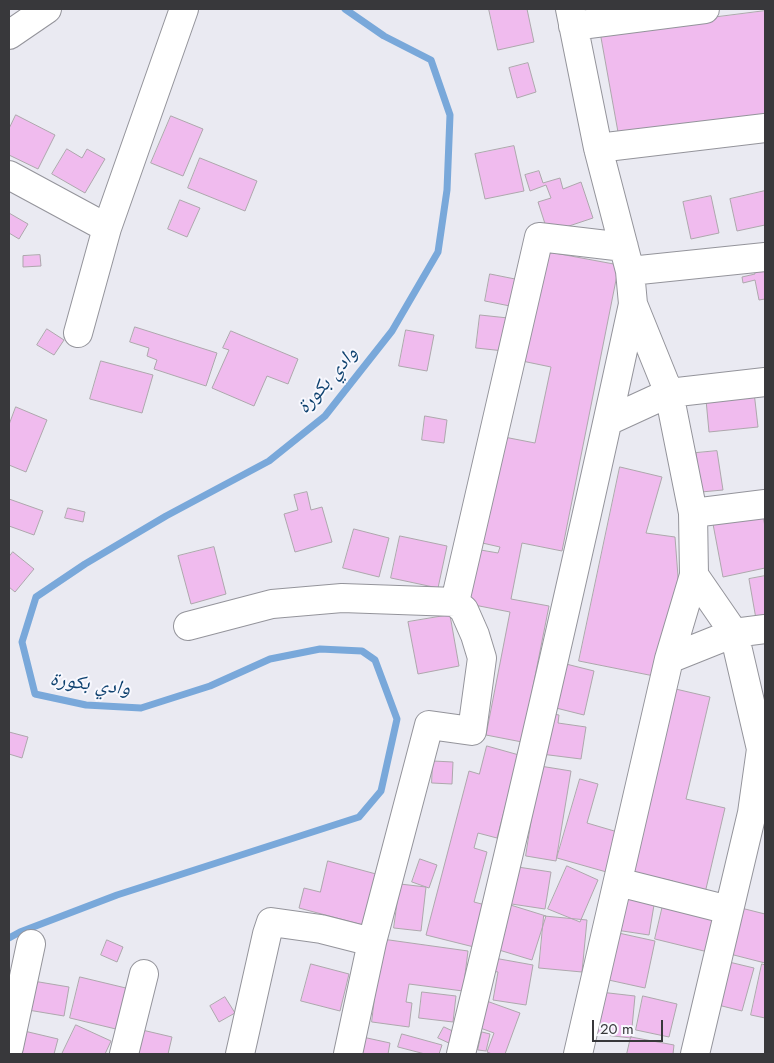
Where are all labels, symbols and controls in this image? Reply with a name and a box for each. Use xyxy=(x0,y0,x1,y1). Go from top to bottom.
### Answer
water label: وادي بكورة xyxy=(292,343,364,419)
water label: وادي بكورة xyxy=(48,668,132,702)
scale bar xyxy=(594,1010,665,1042)
text: 20 m xyxy=(600,1018,634,1040)

